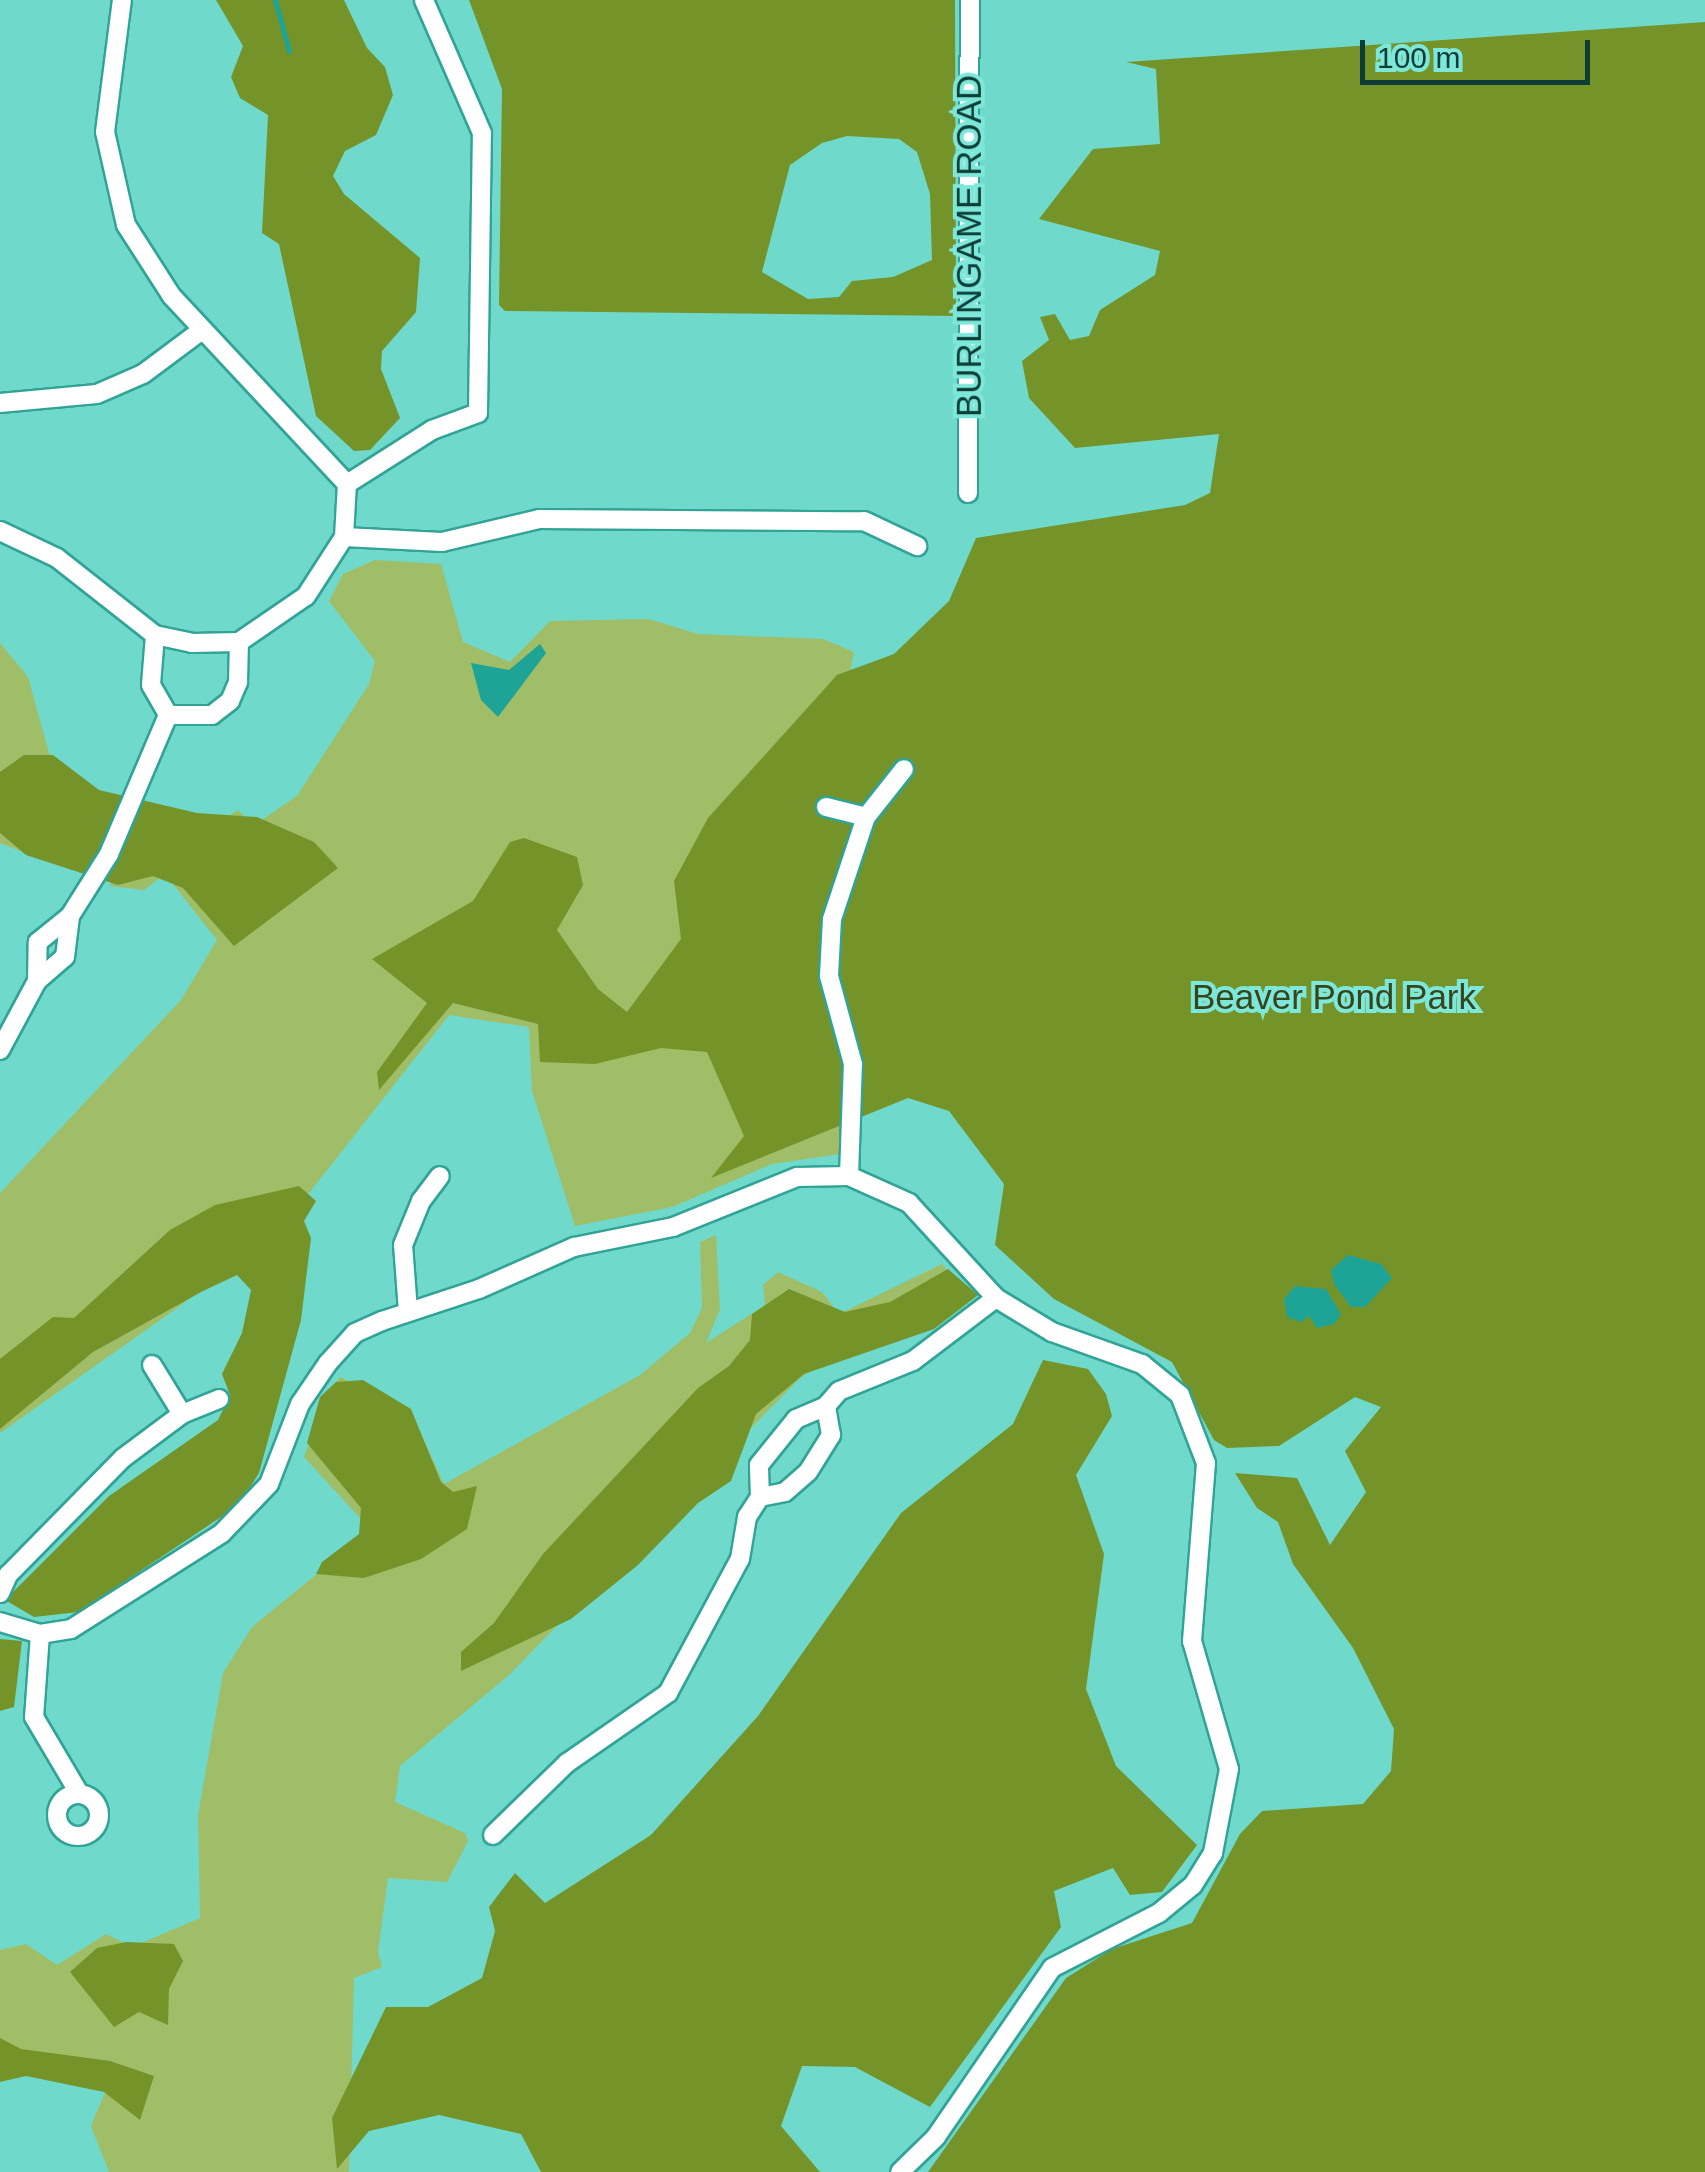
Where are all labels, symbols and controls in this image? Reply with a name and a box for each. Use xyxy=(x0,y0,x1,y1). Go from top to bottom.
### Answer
scale bar xyxy=(1365,20,1595,82)
text: 100 m xyxy=(1377,41,1460,74)
street label: BURLINGAME ROAD xyxy=(948,75,990,417)
park label: Beaver Pond Park xyxy=(1192,976,1476,1018)

